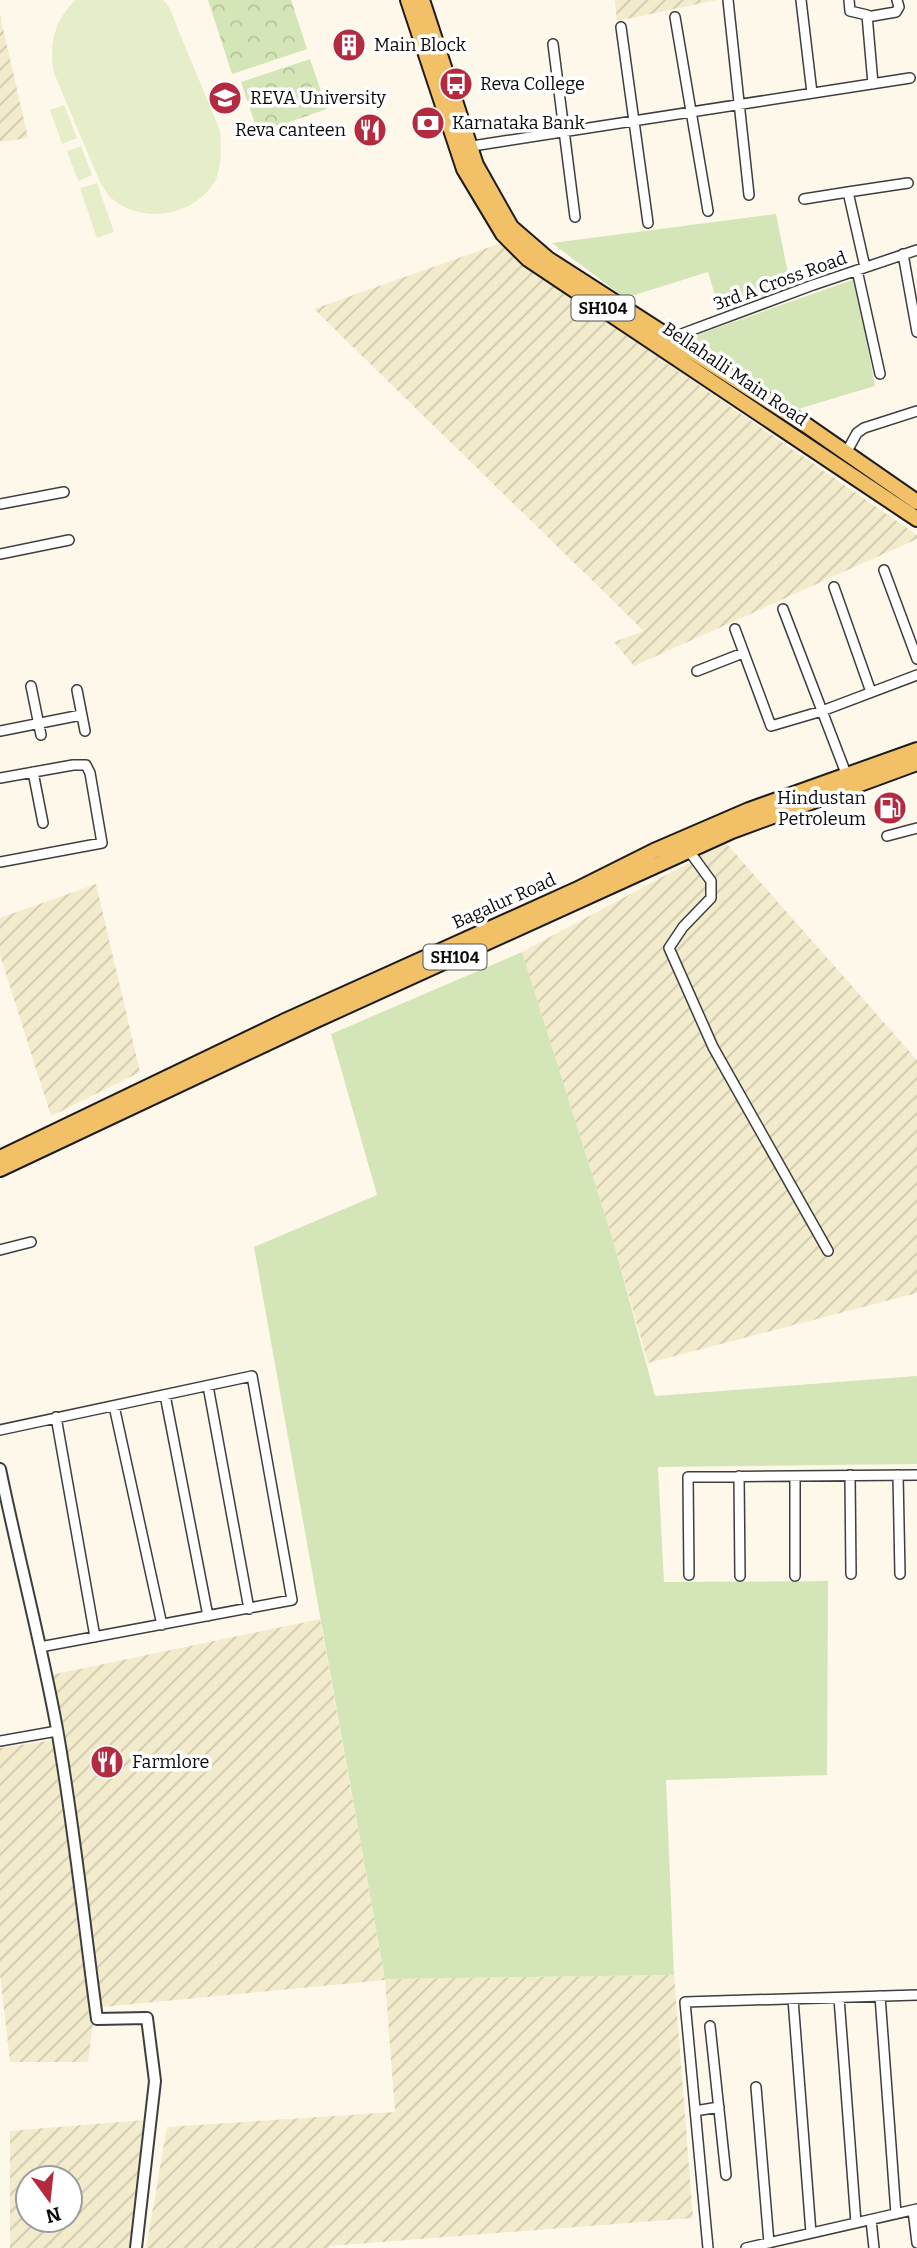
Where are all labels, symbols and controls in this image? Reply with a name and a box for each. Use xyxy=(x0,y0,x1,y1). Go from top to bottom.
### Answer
building icon: Main Block xyxy=(330,26,368,64)
place label: Main Block xyxy=(374,34,467,56)
bus stop icon: Reva College xyxy=(437,65,475,103)
place label: Reva College xyxy=(480,73,585,95)
school or university icon: REVA University xyxy=(206,79,244,117)
place label: REVA University xyxy=(250,87,387,109)
bank icon: Karnataka Bank xyxy=(409,104,447,142)
restaurant icon: Reva canteen xyxy=(351,111,389,149)
place label: Karnataka Bank xyxy=(452,112,586,134)
place label: Reva canteen xyxy=(235,119,347,141)
street label: 3rd A Cross Road xyxy=(710,247,850,315)
road number: SH104 xyxy=(572,296,634,320)
street label: Bellahalli Main Road xyxy=(658,317,812,431)
place label: Hindustan Petroleum xyxy=(777,787,867,830)
fuel station icon: Hindustan Petroleum xyxy=(871,789,909,827)
street label: Bagalur Road xyxy=(449,868,559,934)
road number: SH104 xyxy=(424,945,486,970)
restaurant icon: Farmlore xyxy=(88,1743,126,1781)
place label: Farmlore xyxy=(132,1751,209,1773)
north arrow xyxy=(14,2164,84,2234)
text: N xyxy=(43,2202,63,2228)

